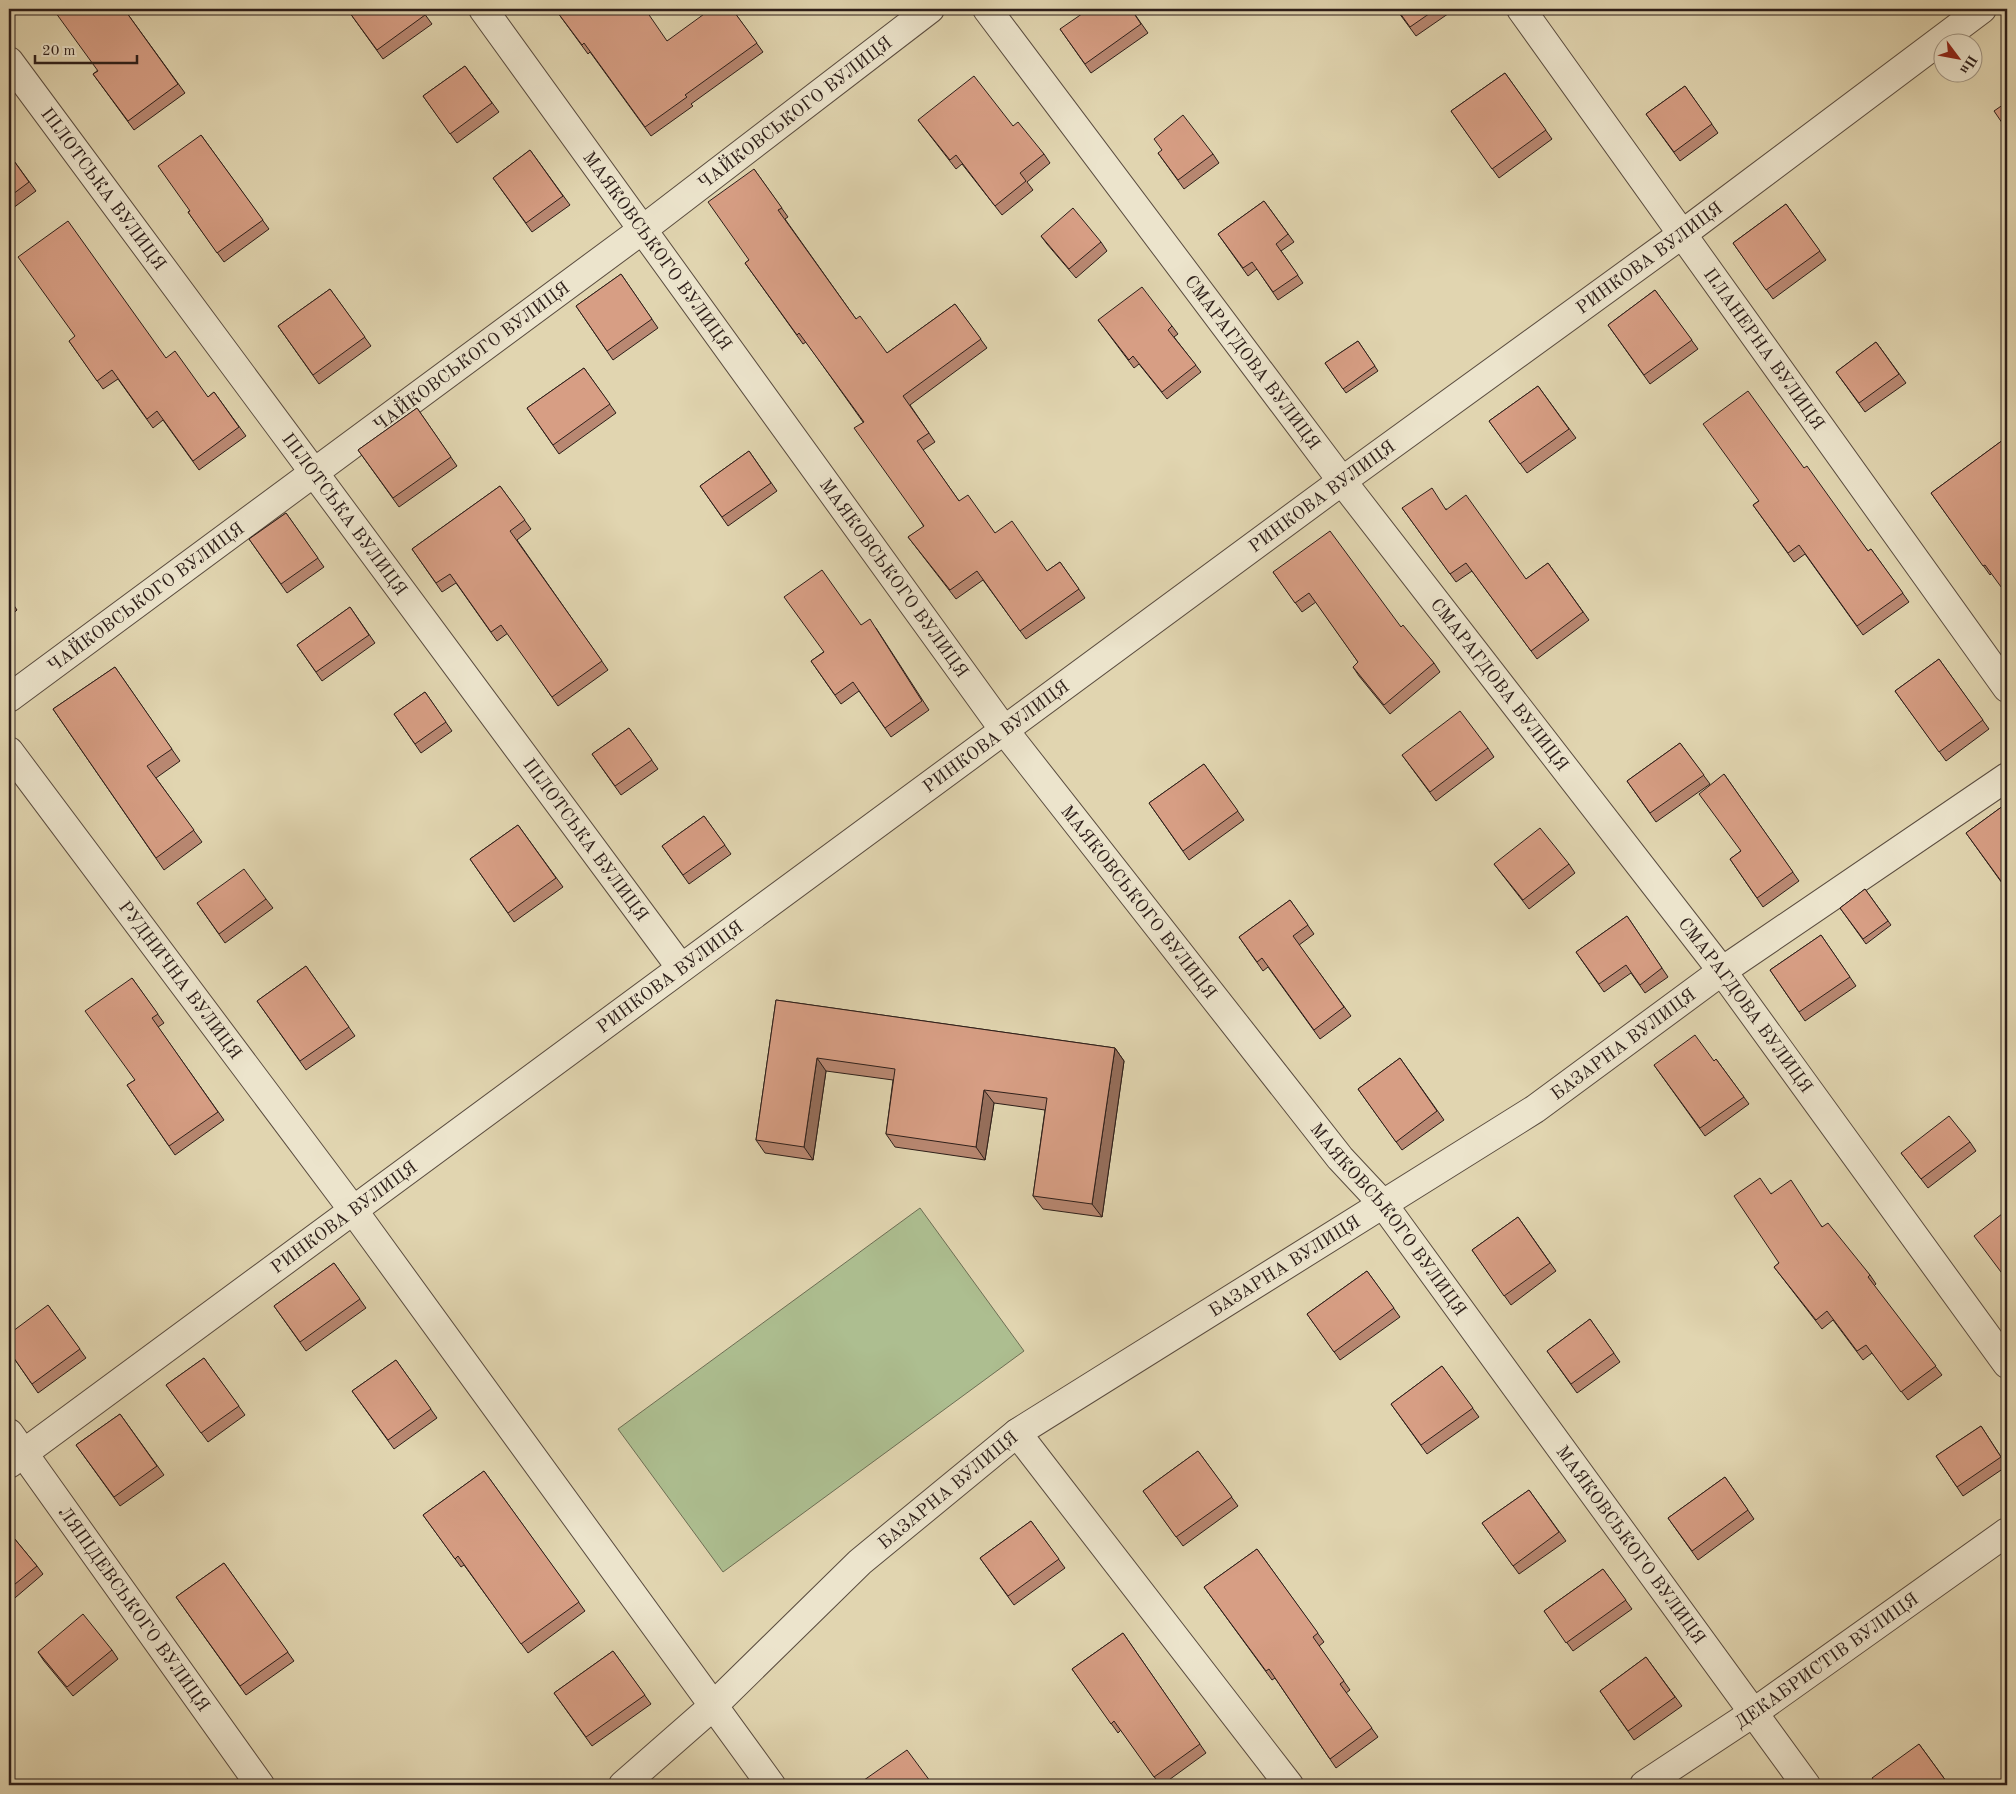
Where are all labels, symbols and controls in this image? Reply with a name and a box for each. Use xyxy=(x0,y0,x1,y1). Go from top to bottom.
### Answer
scale bar xyxy=(35,32,138,64)
north arrow xyxy=(1934,32,1984,82)
street label: ЧАЙКОВСЬКОГО ВУЛИЦЯ xyxy=(695,34,896,193)
text: 20 m xyxy=(42,44,76,59)
text: Пн xyxy=(1957,52,1979,76)
street label: ПІЛОТСЬКА ВУЛИЦЯ xyxy=(37,105,169,274)
street label: МАЯКОВСЬКОГО ВУЛИЦЯ xyxy=(579,148,734,354)
street label: РИНКОВА ВУЛИЦЯ xyxy=(1573,199,1726,318)
street label: ПЛАНЕРНА ВУЛИЦЯ xyxy=(1700,265,1827,434)
street label: СМАРАГДОВА ВУЛИЦЯ xyxy=(1181,272,1323,453)
street label: ЧАЙКОВСЬКОГО ВУЛИЦЯ xyxy=(371,279,573,435)
street label: ПІЛОТСЬКА ВУЛИЦЯ xyxy=(278,430,410,599)
street label: РИНКОВА ВУЛИЦЯ xyxy=(1246,438,1399,556)
street label: МАЯКОВСЬКОГО ВУЛИЦЯ xyxy=(816,476,971,681)
street label: ЧАЙКОВСЬКОГО ВУЛИЦЯ xyxy=(45,520,248,676)
street label: СМАРАГДОВА ВУЛИЦЯ xyxy=(1427,595,1571,775)
street label: РИНКОВА ВУЛИЦЯ xyxy=(920,678,1073,797)
street label: ПІЛОТСЬКА ВУЛИЦЯ xyxy=(519,756,651,925)
street label: МАЯКОВСЬКОГО ВУЛИЦЯ xyxy=(1057,802,1219,1003)
street label: РУДНИЧНА ВУЛИЦЯ xyxy=(115,898,245,1063)
street label: СМАРАГДОВА ВУЛИЦЯ xyxy=(1674,915,1815,1096)
street label: РИНКОВА ВУЛИЦЯ xyxy=(594,918,747,1037)
street label: БАЗАРНА ВУЛИЦЯ xyxy=(1548,986,1699,1104)
street label: МАЯКОВСЬКОГО ВУЛИЦЯ xyxy=(1306,1120,1469,1319)
street label: РИНКОВА ВУЛИЦЯ xyxy=(268,1158,421,1278)
street label: БАЗАРНА ВУЛИЦЯ xyxy=(1206,1213,1364,1321)
street label: БАЗАРНА ВУЛИЦЯ xyxy=(875,1428,1022,1553)
street label: МАЯКОВСЬКОГО ВУЛИЦЯ xyxy=(1552,1443,1708,1648)
street label: ЛЯПІДЕВСЬКОГО ВУЛИЦЯ xyxy=(55,1504,213,1715)
street label: ДЕКАБРИСТІВ ВУЛИЦЯ xyxy=(1732,1590,1922,1732)

